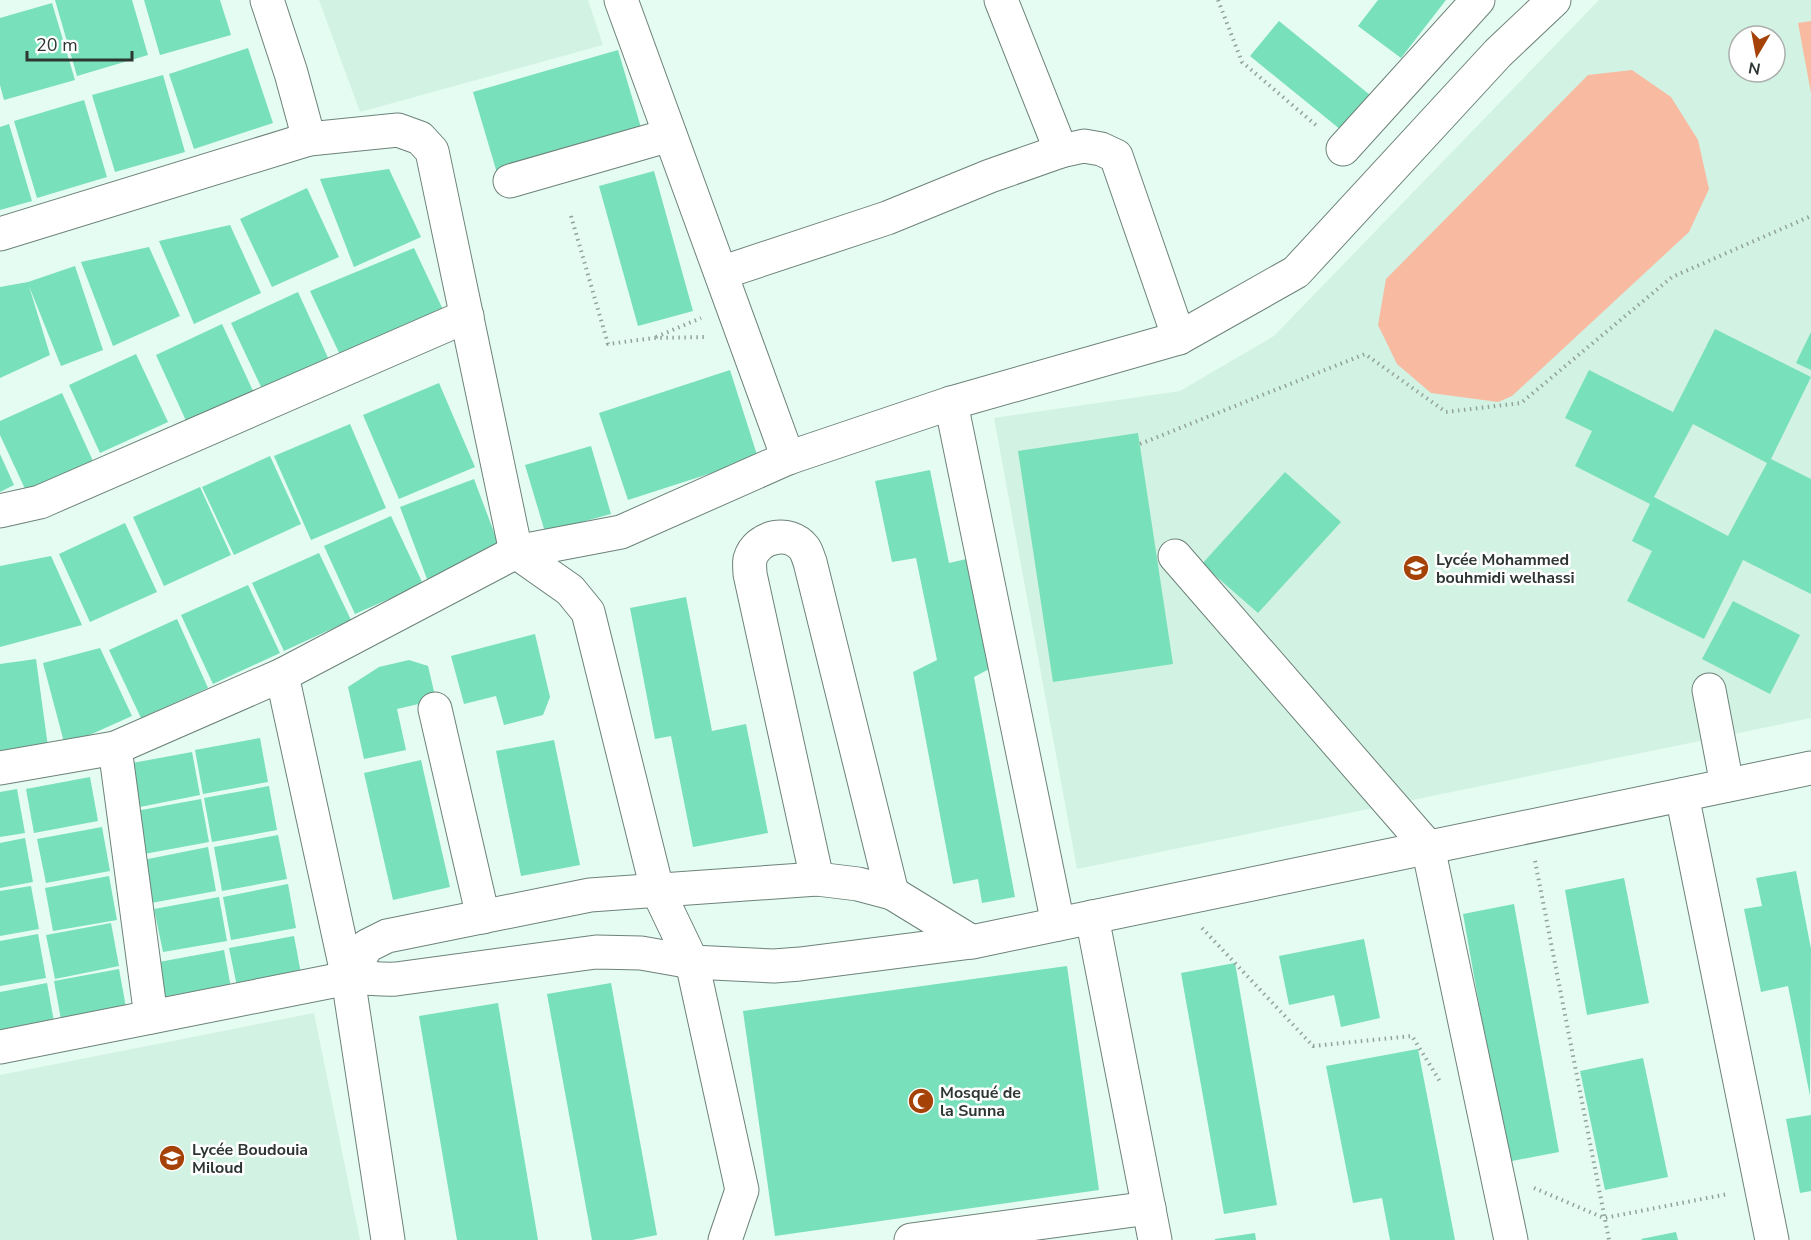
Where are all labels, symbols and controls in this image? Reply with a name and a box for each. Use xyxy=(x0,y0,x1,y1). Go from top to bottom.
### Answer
scale bar xyxy=(27,24,132,62)
north arrow xyxy=(1727,24,1787,84)
text: 20 m xyxy=(36,33,78,57)
text: N xyxy=(1747,56,1762,80)
place label: Lycée Mohammed bouhmidi welhassi xyxy=(1436,549,1575,589)
school or university icon: Lycée Mohammed bouhmidi welhassi xyxy=(1401,553,1431,583)
place label: Mosqué de la Sunna xyxy=(940,1082,1021,1122)
mosque icon: Mosqué de la Sunna xyxy=(906,1086,936,1116)
place label: Lycée Boudouia Miloud xyxy=(192,1139,308,1179)
school or university icon: Lycée Boudouia Miloud xyxy=(157,1143,187,1173)

